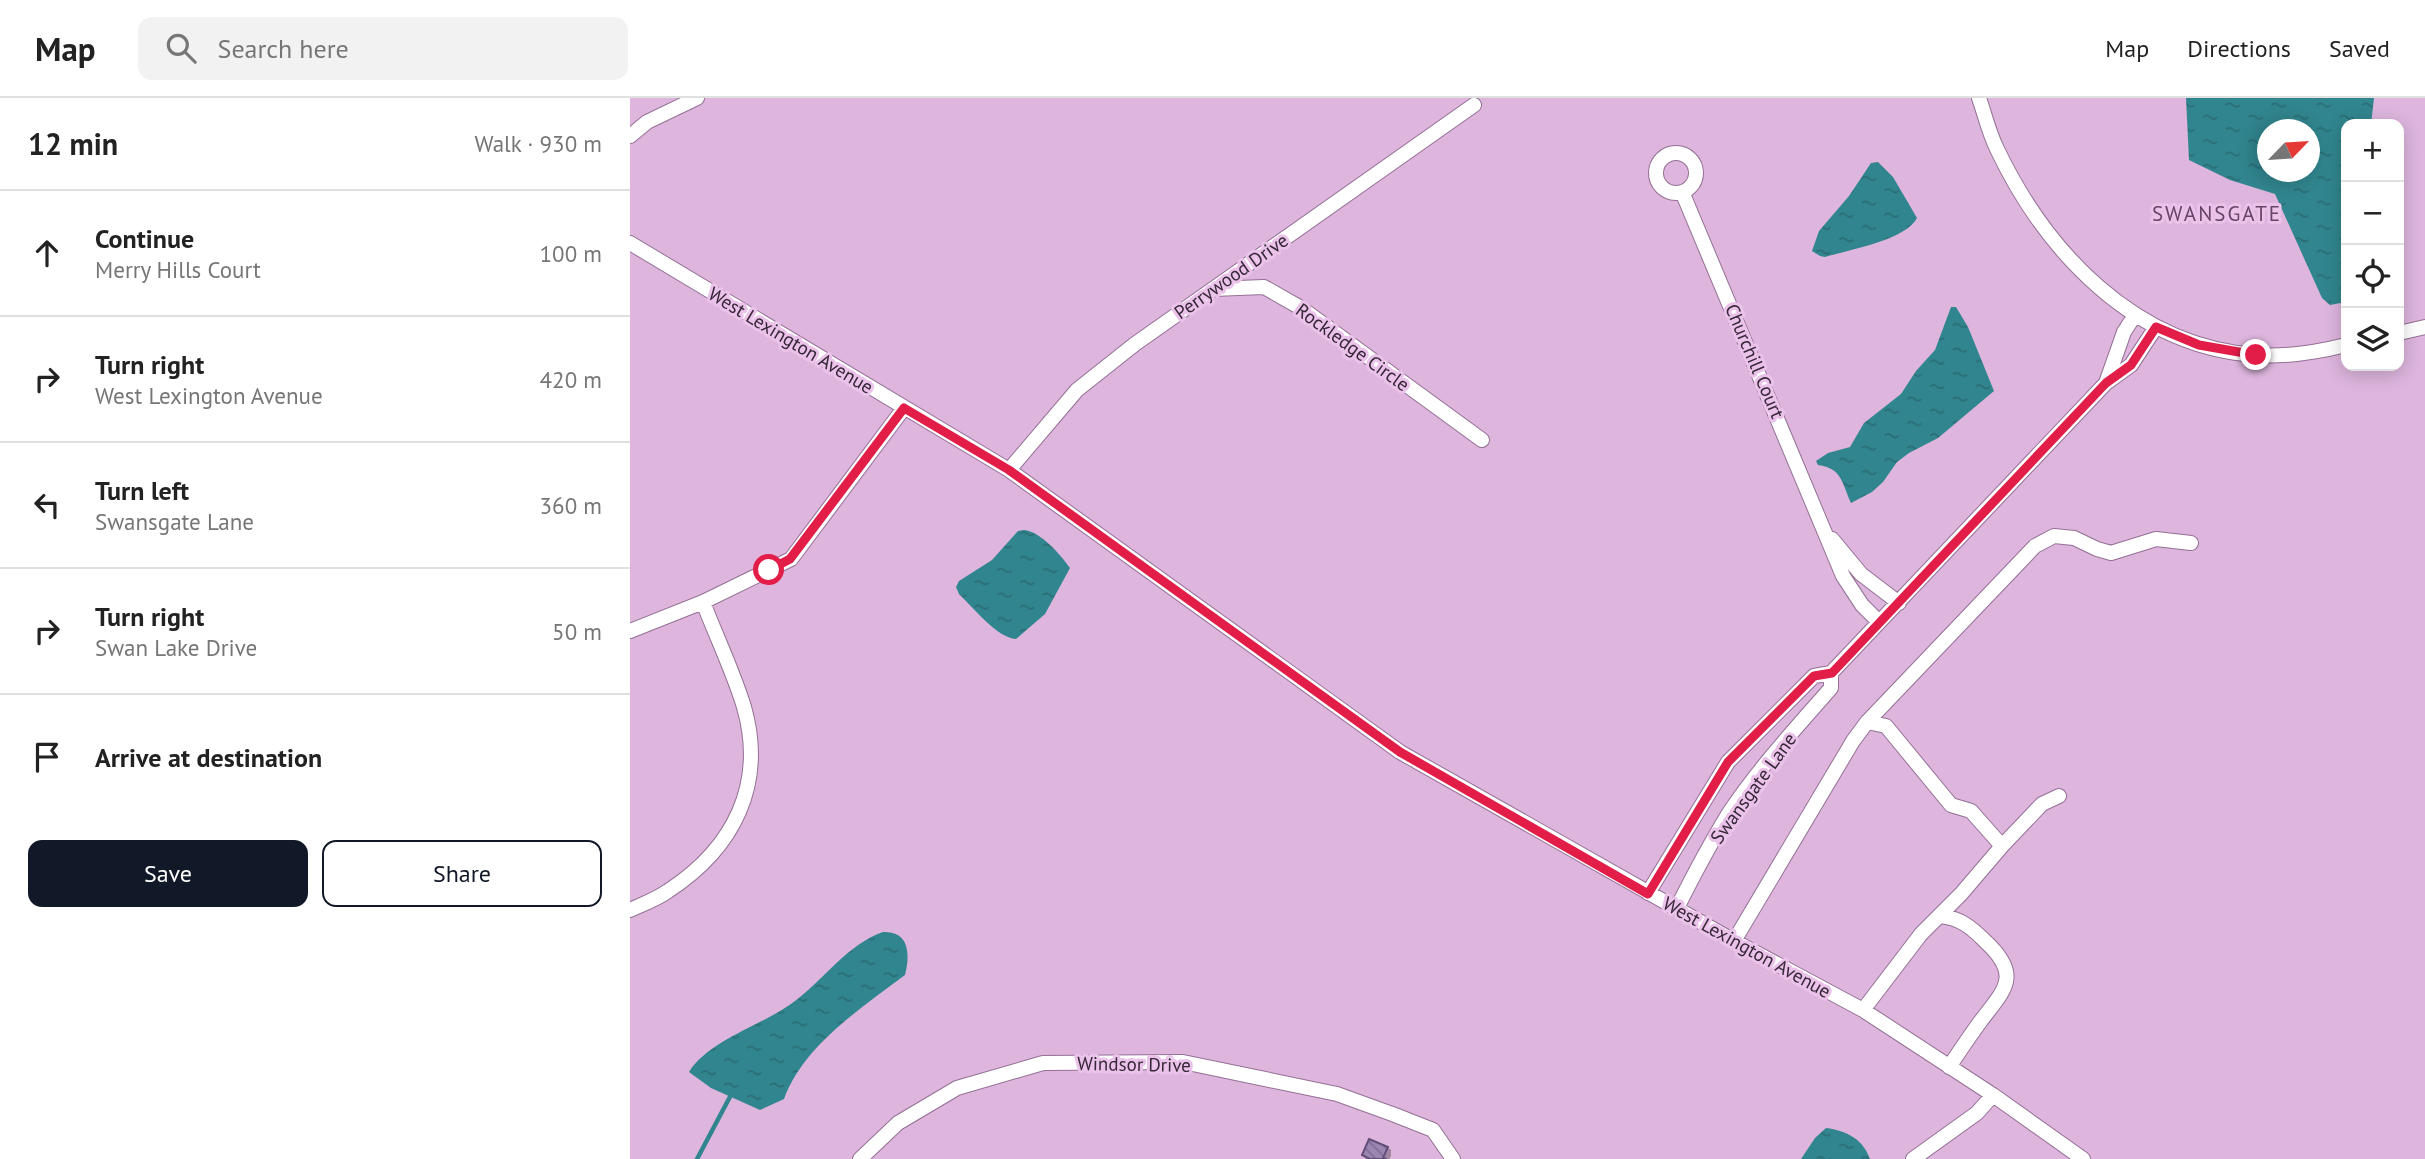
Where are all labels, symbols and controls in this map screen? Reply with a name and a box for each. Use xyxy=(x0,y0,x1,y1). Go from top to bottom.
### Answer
search box xyxy=(138,17,628,80)
text: Map xyxy=(35,27,96,70)
icon: search xyxy=(162,29,200,67)
text: Search here xyxy=(218,32,349,65)
text: Map xyxy=(2105,33,2149,64)
text: Directions xyxy=(2187,33,2291,64)
text: Saved xyxy=(2329,33,2390,64)
north arrow xyxy=(2257,119,2320,182)
map controls xyxy=(2341,119,2404,371)
button: + xyxy=(2341,119,2404,182)
text: 12 min xyxy=(28,124,118,163)
text: Walk · 930 m xyxy=(475,129,602,158)
button: − xyxy=(2341,182,2404,245)
district label: SWANSGATE xyxy=(2152,200,2282,227)
text: Continue xyxy=(95,222,194,255)
street label: Perrywood Drive xyxy=(1169,228,1293,324)
icon: ahead xyxy=(28,234,66,272)
text: 100 m xyxy=(540,239,602,268)
button: locate xyxy=(2341,245,2404,308)
text: Merry Hills Court xyxy=(95,255,261,284)
street label: West Lexington Avenue xyxy=(704,281,878,399)
street label: Rockledge Circle xyxy=(1291,298,1415,396)
street label: Churchill Court xyxy=(1720,300,1790,422)
button: layers xyxy=(2341,308,2404,371)
route end xyxy=(2240,339,2271,370)
text: Turn right xyxy=(95,348,204,381)
icon: right xyxy=(28,360,66,398)
text: 420 m xyxy=(540,365,602,394)
text: West Lexington Avenue xyxy=(95,381,323,410)
text: Turn left xyxy=(95,474,189,507)
icon: left xyxy=(28,486,66,524)
text: 360 m xyxy=(540,491,602,520)
text: Swansgate Lane xyxy=(95,507,254,536)
route start xyxy=(753,554,784,585)
text: Turn right xyxy=(95,600,204,633)
icon: right xyxy=(28,612,66,650)
text: 50 m xyxy=(552,617,602,646)
text: Swan Lake Drive xyxy=(95,633,257,662)
street label: Swansgate Lane xyxy=(1705,728,1801,848)
icon: arrive xyxy=(28,738,66,776)
text: Arrive at destination xyxy=(95,741,322,774)
button: Save xyxy=(28,840,308,907)
button: Share xyxy=(322,840,602,907)
street label: West Lexington Avenue xyxy=(1659,891,1835,1003)
street label: Windsor Drive xyxy=(1077,1051,1191,1077)

